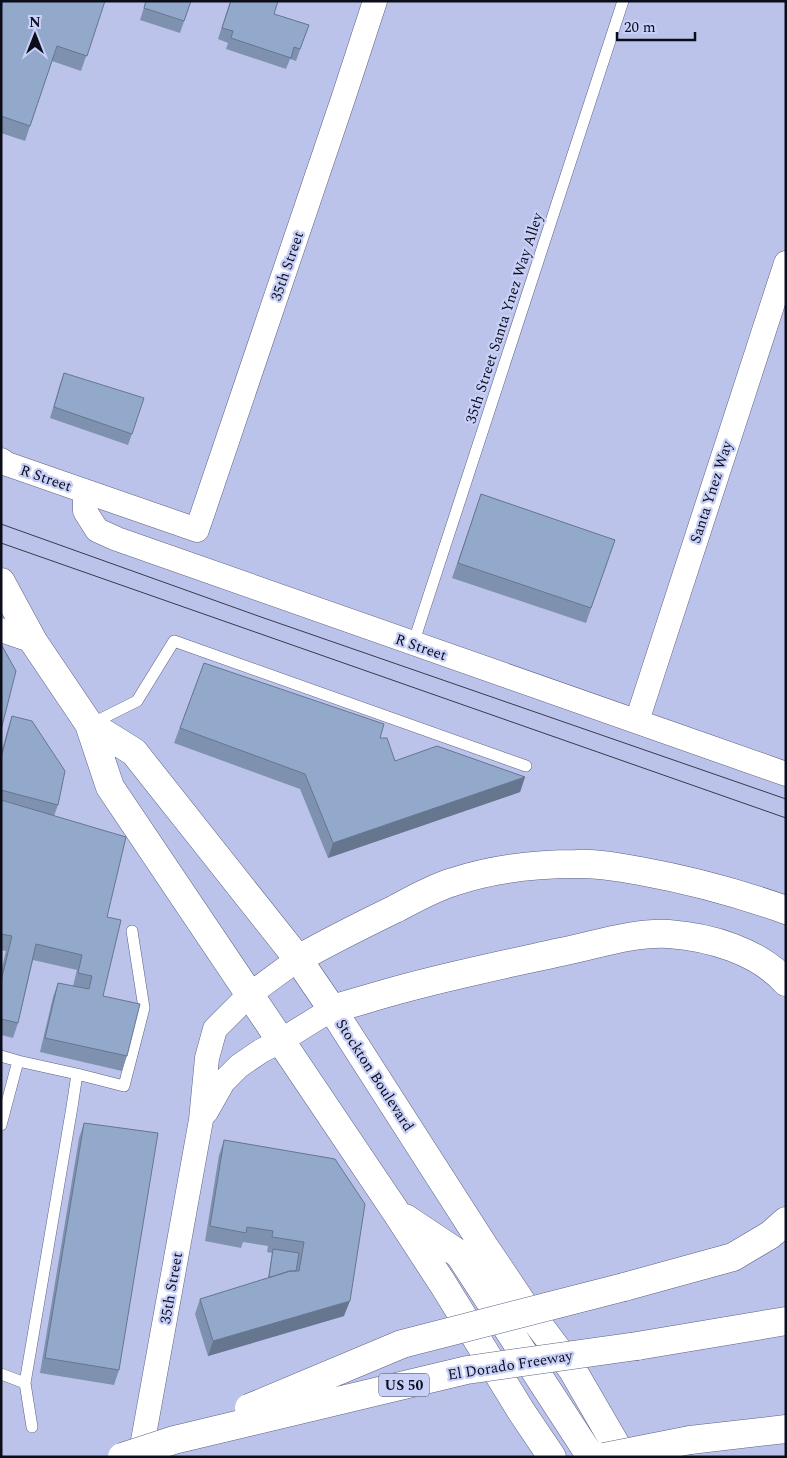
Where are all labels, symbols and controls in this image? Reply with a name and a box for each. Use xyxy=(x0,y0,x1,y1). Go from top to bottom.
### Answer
north arrow xyxy=(10,10,60,60)
scale bar xyxy=(617,10,694,42)
text: N xyxy=(29,12,41,33)
text: 20 m xyxy=(624,16,656,39)
street label: 35th Street Santa Ynez Way Alley xyxy=(459,209,550,427)
street label: 35th Street xyxy=(265,228,310,304)
street label: Santa Ynez Way xyxy=(684,437,739,546)
street label: R Street xyxy=(17,459,75,498)
street label: R Street xyxy=(392,628,450,667)
street label: Stockton Boulevard xyxy=(330,1015,420,1136)
street label: 35th Street xyxy=(154,1251,189,1326)
street label: El Dorado Freeway xyxy=(446,1344,575,1387)
road number: US 50 xyxy=(379,1374,429,1396)

